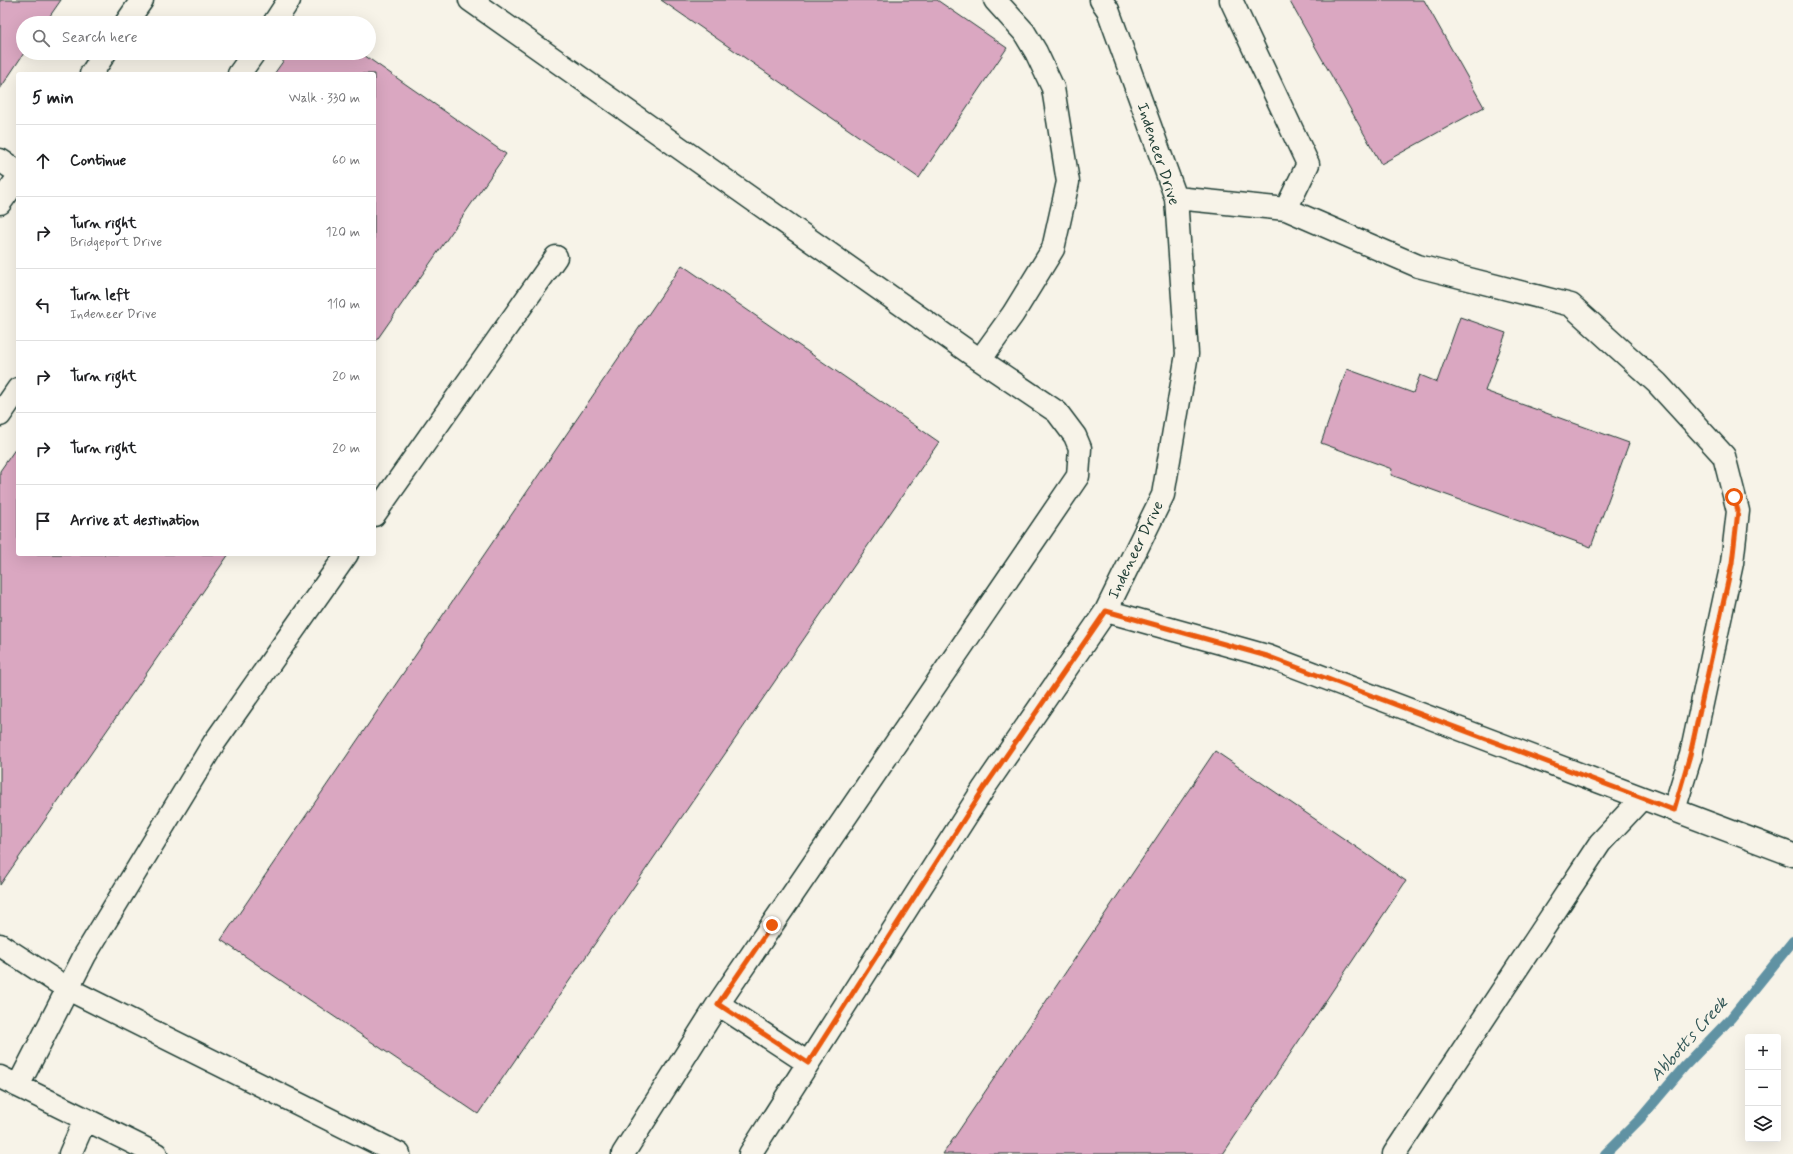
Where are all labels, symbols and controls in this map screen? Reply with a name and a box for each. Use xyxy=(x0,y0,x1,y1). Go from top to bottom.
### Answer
search box xyxy=(16,16,376,60)
icon: search xyxy=(30,27,52,49)
text: Search here xyxy=(62,28,138,48)
text: 5 min xyxy=(32,87,74,109)
text: Walk · 330 m xyxy=(289,90,360,107)
street label: Indeneer Drive xyxy=(1132,100,1184,208)
icon: ahead xyxy=(32,150,54,172)
text: Continue xyxy=(70,151,126,171)
text: 60 m xyxy=(332,152,360,169)
text: Turn right xyxy=(70,214,137,234)
icon: right xyxy=(32,222,54,244)
text: 120 m xyxy=(326,224,360,241)
text: Bridgeport Drive xyxy=(70,234,162,251)
text: Turn left xyxy=(70,286,130,306)
icon: left xyxy=(32,294,54,316)
text: 110 m xyxy=(327,296,360,313)
text: Indeneer Drive xyxy=(70,306,157,323)
icon: right xyxy=(32,366,54,388)
text: Turn right xyxy=(70,367,137,387)
text: 20 m xyxy=(332,368,360,385)
icon: right xyxy=(32,438,54,460)
text: Turn right xyxy=(70,439,137,459)
text: 20 m xyxy=(332,440,360,457)
route start xyxy=(1725,488,1743,506)
street label: Indeneer Drive xyxy=(1103,497,1169,603)
icon: arrive xyxy=(32,510,54,532)
text: Arrive at destination xyxy=(70,511,199,531)
route end xyxy=(763,916,781,934)
water label: Abbotts Creek xyxy=(1645,991,1734,1086)
map controls xyxy=(1745,1034,1781,1142)
button: + xyxy=(1745,1034,1781,1070)
button: − xyxy=(1745,1070,1781,1106)
button: layers xyxy=(1745,1106,1781,1142)

